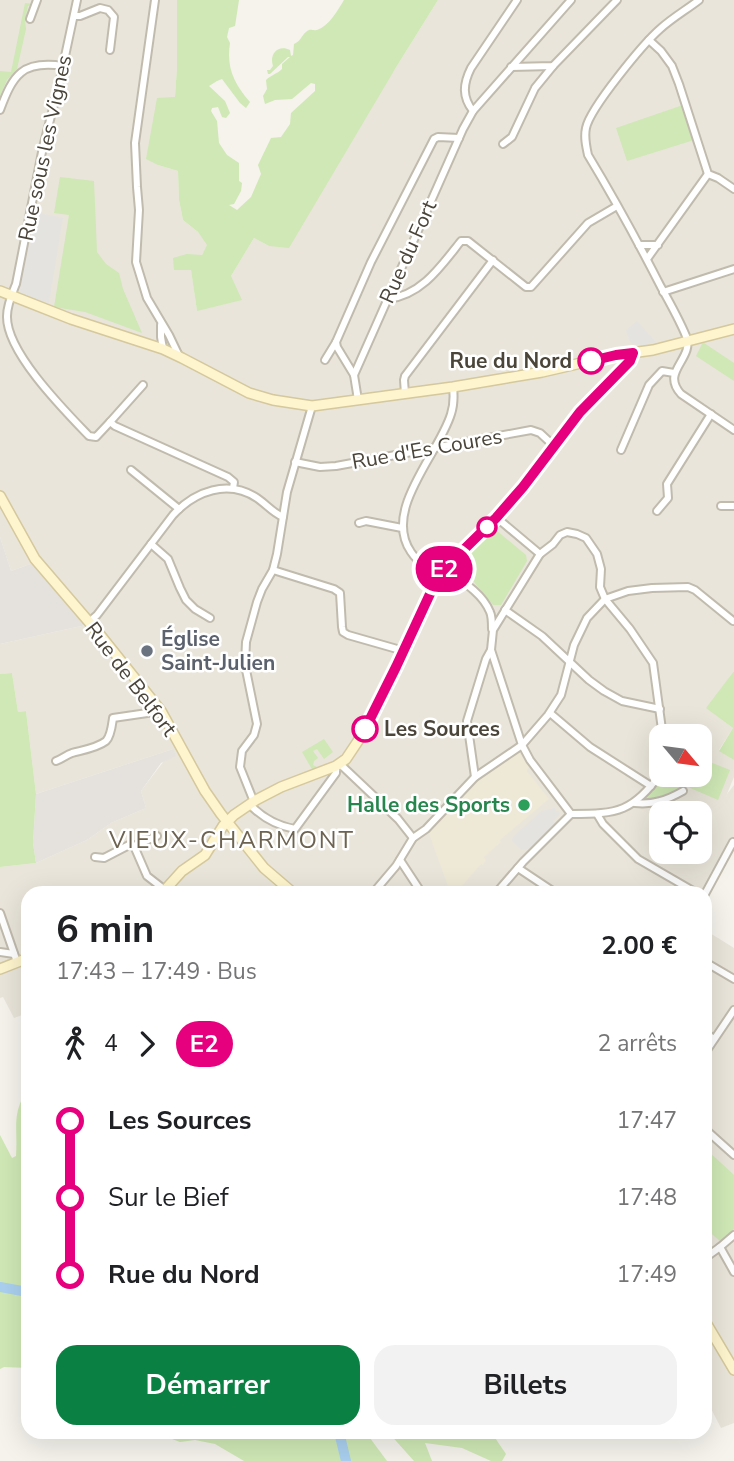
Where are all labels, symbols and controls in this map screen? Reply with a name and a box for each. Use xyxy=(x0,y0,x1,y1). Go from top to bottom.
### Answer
street label: Rue sous les Vignes xyxy=(12,53,78,243)
street label: Rue du Fort xyxy=(373,195,443,308)
place label: Rue du Nord xyxy=(449,347,572,375)
marker: Rue du Nord xyxy=(578,348,604,374)
street label: Rue d'Es Coures xyxy=(350,422,504,476)
unlabelled marker xyxy=(477,517,497,537)
line badge: E2 xyxy=(412,546,476,592)
text: E2 xyxy=(430,553,458,585)
street label: Rue de Belfort xyxy=(79,616,184,742)
place label: Église Saint-Julien xyxy=(161,625,275,677)
marker: Église Saint-Julien xyxy=(139,643,155,659)
place label: Les Sources xyxy=(384,715,500,743)
marker: Les Sources xyxy=(352,716,378,742)
north arrow xyxy=(649,724,712,788)
map controls xyxy=(649,724,712,864)
place label: Halle des Sports xyxy=(347,791,510,819)
marker: Halle des Sports xyxy=(516,797,532,813)
button: locate xyxy=(649,801,712,864)
district label: VIEUX-CHARMONT xyxy=(108,824,355,856)
text: 6 min xyxy=(56,904,154,955)
text: 2.00 € xyxy=(601,928,677,963)
text: 17:43 – 17:49 · Bus xyxy=(56,956,257,987)
icon: walk xyxy=(56,1025,94,1063)
icon: forward xyxy=(128,1025,166,1063)
text: 4 xyxy=(104,1028,118,1059)
text: E2 xyxy=(190,1028,219,1060)
text: 2 arrêts xyxy=(597,1028,677,1059)
text: Les Sources xyxy=(108,1103,252,1138)
text: 17:47 xyxy=(617,1105,677,1136)
text: Sur le Bief xyxy=(108,1180,229,1215)
text: 17:48 xyxy=(617,1182,677,1213)
text: Rue du Nord xyxy=(108,1257,260,1292)
text: 17:49 xyxy=(617,1259,677,1290)
button: Démarrer xyxy=(56,1345,360,1425)
button: Billets xyxy=(374,1345,677,1425)

